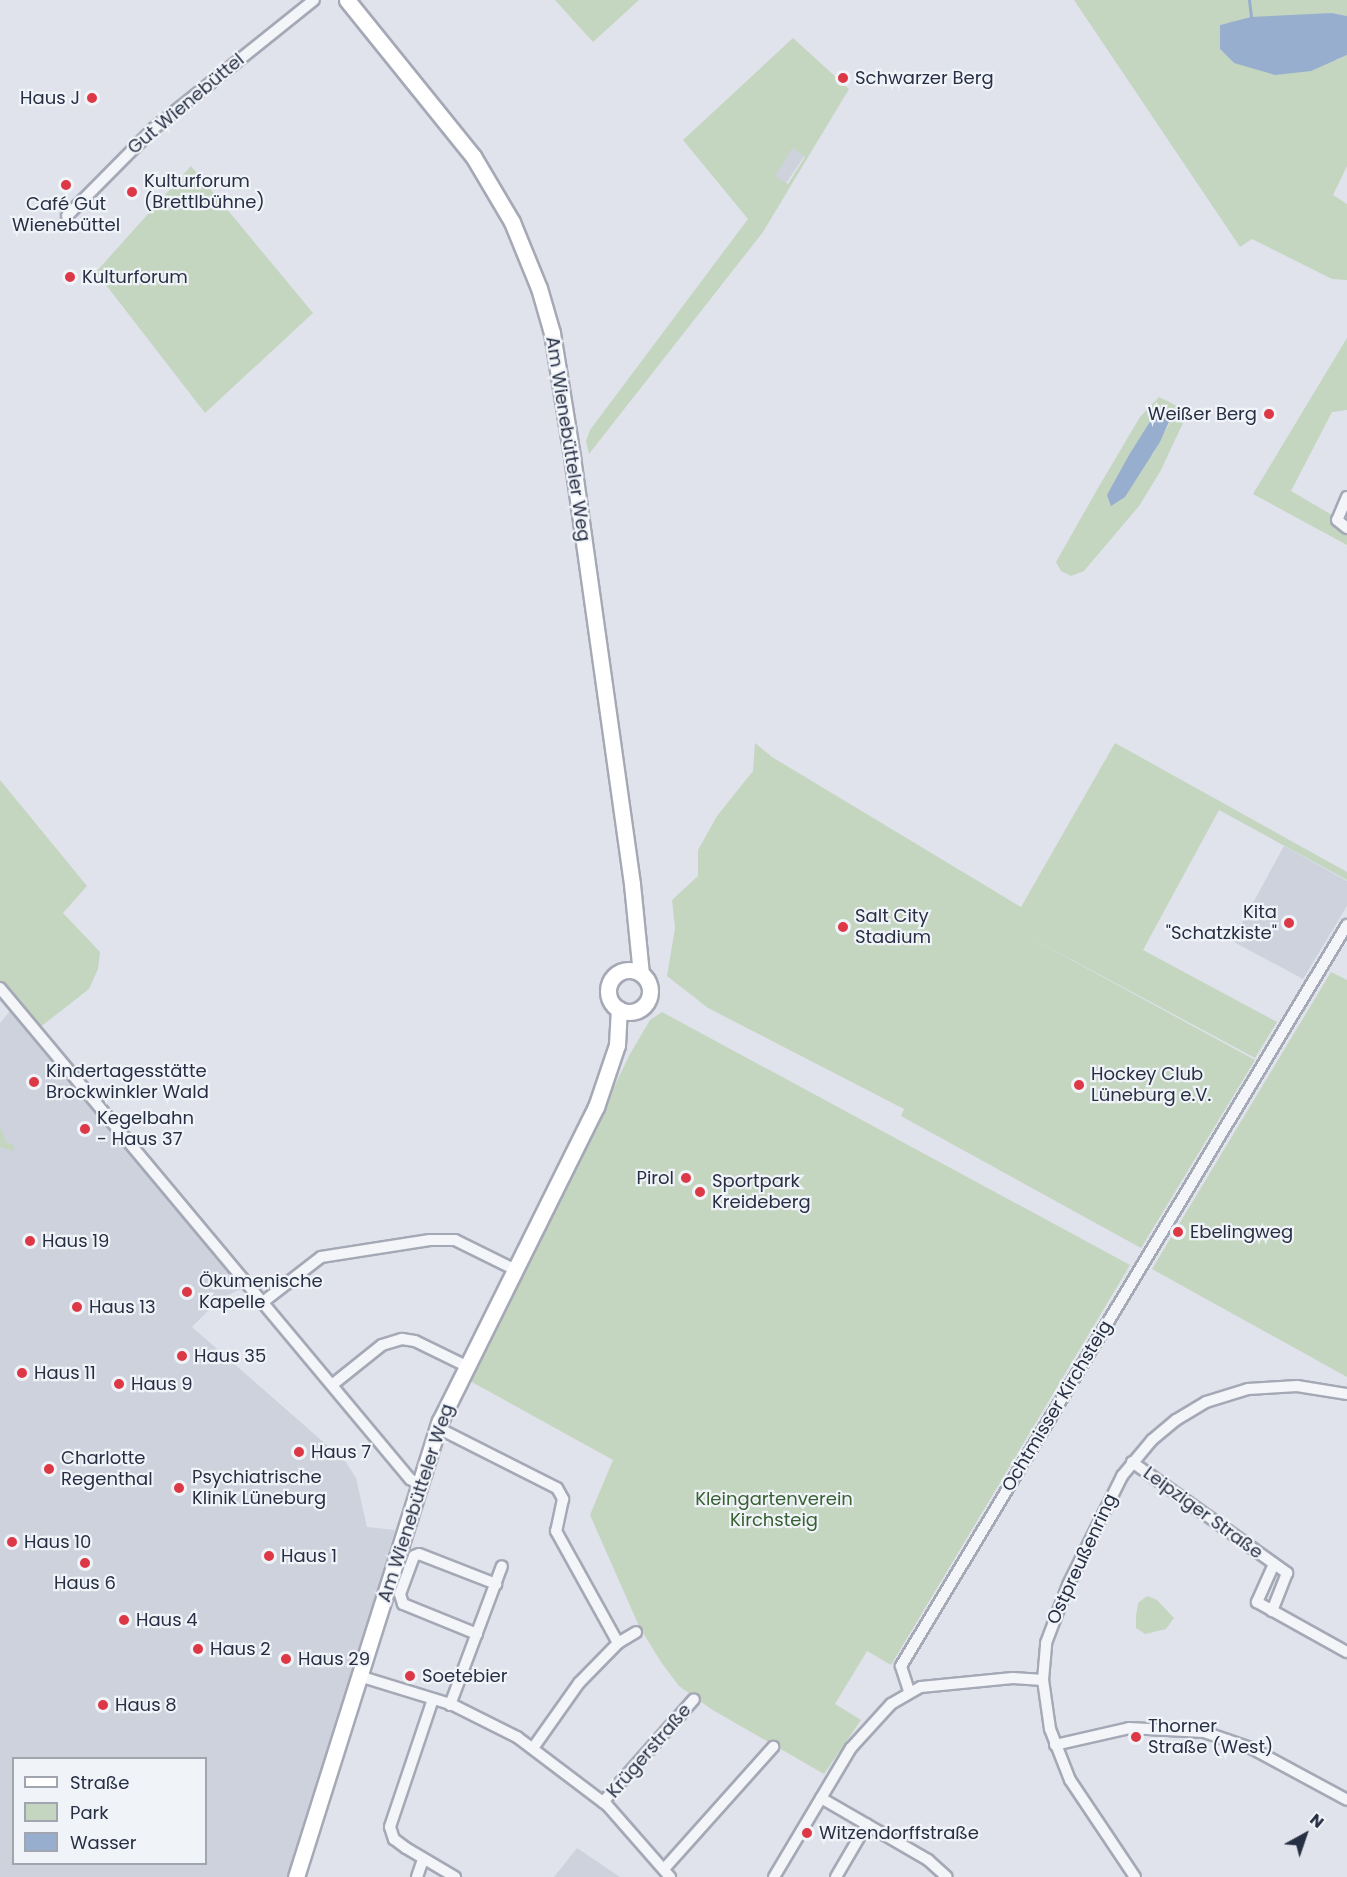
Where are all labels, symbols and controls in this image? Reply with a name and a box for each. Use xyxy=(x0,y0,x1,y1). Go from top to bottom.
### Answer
street label: Gut Wienebüttel xyxy=(123,49,249,159)
place label: Schwarzer Berg xyxy=(855,67,994,89)
marker: Schwarzer Berg xyxy=(836,71,850,85)
place label: Haus J xyxy=(20,87,80,109)
marker: Haus J xyxy=(85,91,99,105)
place label: Kulturforum (Brettlbühne) xyxy=(144,171,265,213)
marker: Café Gut Wienebüttel xyxy=(59,178,73,192)
marker: Kulturforum (Brettlbühne) xyxy=(125,185,139,199)
place label: Café Gut Wienebüttel xyxy=(12,194,120,236)
place label: Kulturforum xyxy=(82,266,188,288)
marker: Kulturforum xyxy=(63,270,77,284)
street label: Am Wienebütteler Weg xyxy=(541,335,595,543)
place label: Weißer Berg xyxy=(1148,403,1257,425)
marker: Weißer Berg xyxy=(1262,407,1276,421)
place label: Kita "Schatzkiste" xyxy=(1166,902,1277,944)
place label: Salt City Stadium xyxy=(855,906,931,948)
marker: Kita "Schatzkiste" xyxy=(1282,916,1296,930)
marker: Salt City Stadium xyxy=(836,920,850,934)
place label: Kindertagesstätte Brockwinkler Wald xyxy=(46,1061,209,1104)
place label: Hockey Club Lüneburg e.V. xyxy=(1091,1064,1211,1106)
marker: Kindertagesstätte Brockwinkler Wald xyxy=(27,1075,41,1089)
marker: Hockey Club Lüneburg e.V. xyxy=(1072,1078,1086,1092)
place label: Kegelbahn - Haus 37 xyxy=(97,1108,194,1150)
marker: Kegelbahn - Haus 37 xyxy=(78,1122,92,1136)
place label: Pirol xyxy=(636,1167,674,1189)
marker: Pirol xyxy=(679,1171,693,1185)
place label: Sportpark Kreideberg xyxy=(712,1171,811,1214)
marker: Sportpark Kreideberg xyxy=(693,1185,707,1199)
place label: Ebelingweg xyxy=(1190,1221,1293,1243)
marker: Ebelingweg xyxy=(1171,1225,1185,1239)
place label: Haus 19 xyxy=(42,1230,109,1252)
marker: Haus 19 xyxy=(23,1234,37,1248)
place label: Ökumenische Kapelle xyxy=(199,1271,323,1314)
marker: Ökumenische Kapelle xyxy=(180,1285,194,1299)
place label: Haus 13 xyxy=(89,1296,156,1318)
marker: Haus 13 xyxy=(70,1300,84,1314)
street label: Ochtmisser Kirchsteig xyxy=(997,1317,1117,1495)
place label: Haus 35 xyxy=(194,1345,266,1367)
marker: Haus 35 xyxy=(175,1349,189,1363)
place label: Haus 11 xyxy=(34,1362,96,1384)
marker: Haus 11 xyxy=(15,1366,29,1380)
place label: Haus 9 xyxy=(131,1373,193,1395)
marker: Haus 9 xyxy=(112,1377,126,1391)
street label: Am Wienebütteler Weg xyxy=(374,1401,458,1605)
place label: Haus 7 xyxy=(311,1441,371,1463)
marker: Haus 7 xyxy=(292,1445,306,1459)
place label: Charlotte Regenthal xyxy=(61,1448,153,1490)
marker: Charlotte Regenthal xyxy=(42,1462,56,1476)
street label: Leipziger Straße xyxy=(1139,1462,1267,1564)
place label: Psychiatrische Klinik Lüneburg xyxy=(192,1467,326,1510)
marker: Psychiatrische Klinik Lüneburg xyxy=(170,1479,188,1497)
park label: Kleingartenverein Kirchsteig xyxy=(695,1489,853,1532)
street label: Ostpreußenring xyxy=(1042,1490,1122,1628)
place label: Haus 10 xyxy=(24,1531,91,1553)
marker: Haus 10 xyxy=(5,1535,19,1549)
place label: Haus 1 xyxy=(281,1545,337,1567)
marker: Haus 1 xyxy=(262,1549,276,1563)
marker: Haus 6 xyxy=(78,1556,92,1570)
place label: Haus 6 xyxy=(54,1572,116,1594)
place label: Haus 4 xyxy=(136,1609,198,1631)
marker: Haus 4 xyxy=(117,1613,131,1627)
place label: Haus 2 xyxy=(210,1638,271,1660)
marker: Haus 2 xyxy=(191,1642,205,1656)
place label: Haus 29 xyxy=(298,1648,370,1670)
marker: Haus 29 xyxy=(279,1652,293,1666)
place label: Soetebier xyxy=(422,1665,507,1687)
marker: Soetebier xyxy=(403,1669,417,1683)
place label: Haus 8 xyxy=(115,1694,177,1716)
marker: Haus 8 xyxy=(96,1698,110,1712)
street label: Krügerstraße xyxy=(602,1700,696,1802)
place label: Thorner Straße (West) xyxy=(1148,1716,1273,1758)
marker: Thorner Straße (West) xyxy=(1129,1730,1143,1744)
legend xyxy=(12,1757,207,1865)
text: Straße xyxy=(70,1770,129,1795)
text: Park xyxy=(70,1800,109,1825)
north arrow xyxy=(1275,1805,1335,1865)
text: N xyxy=(1305,1808,1329,1834)
place label: Witzendorffstraße xyxy=(819,1822,979,1844)
marker: Witzendorffstraße xyxy=(800,1826,814,1840)
text: Wasser xyxy=(70,1830,136,1855)

